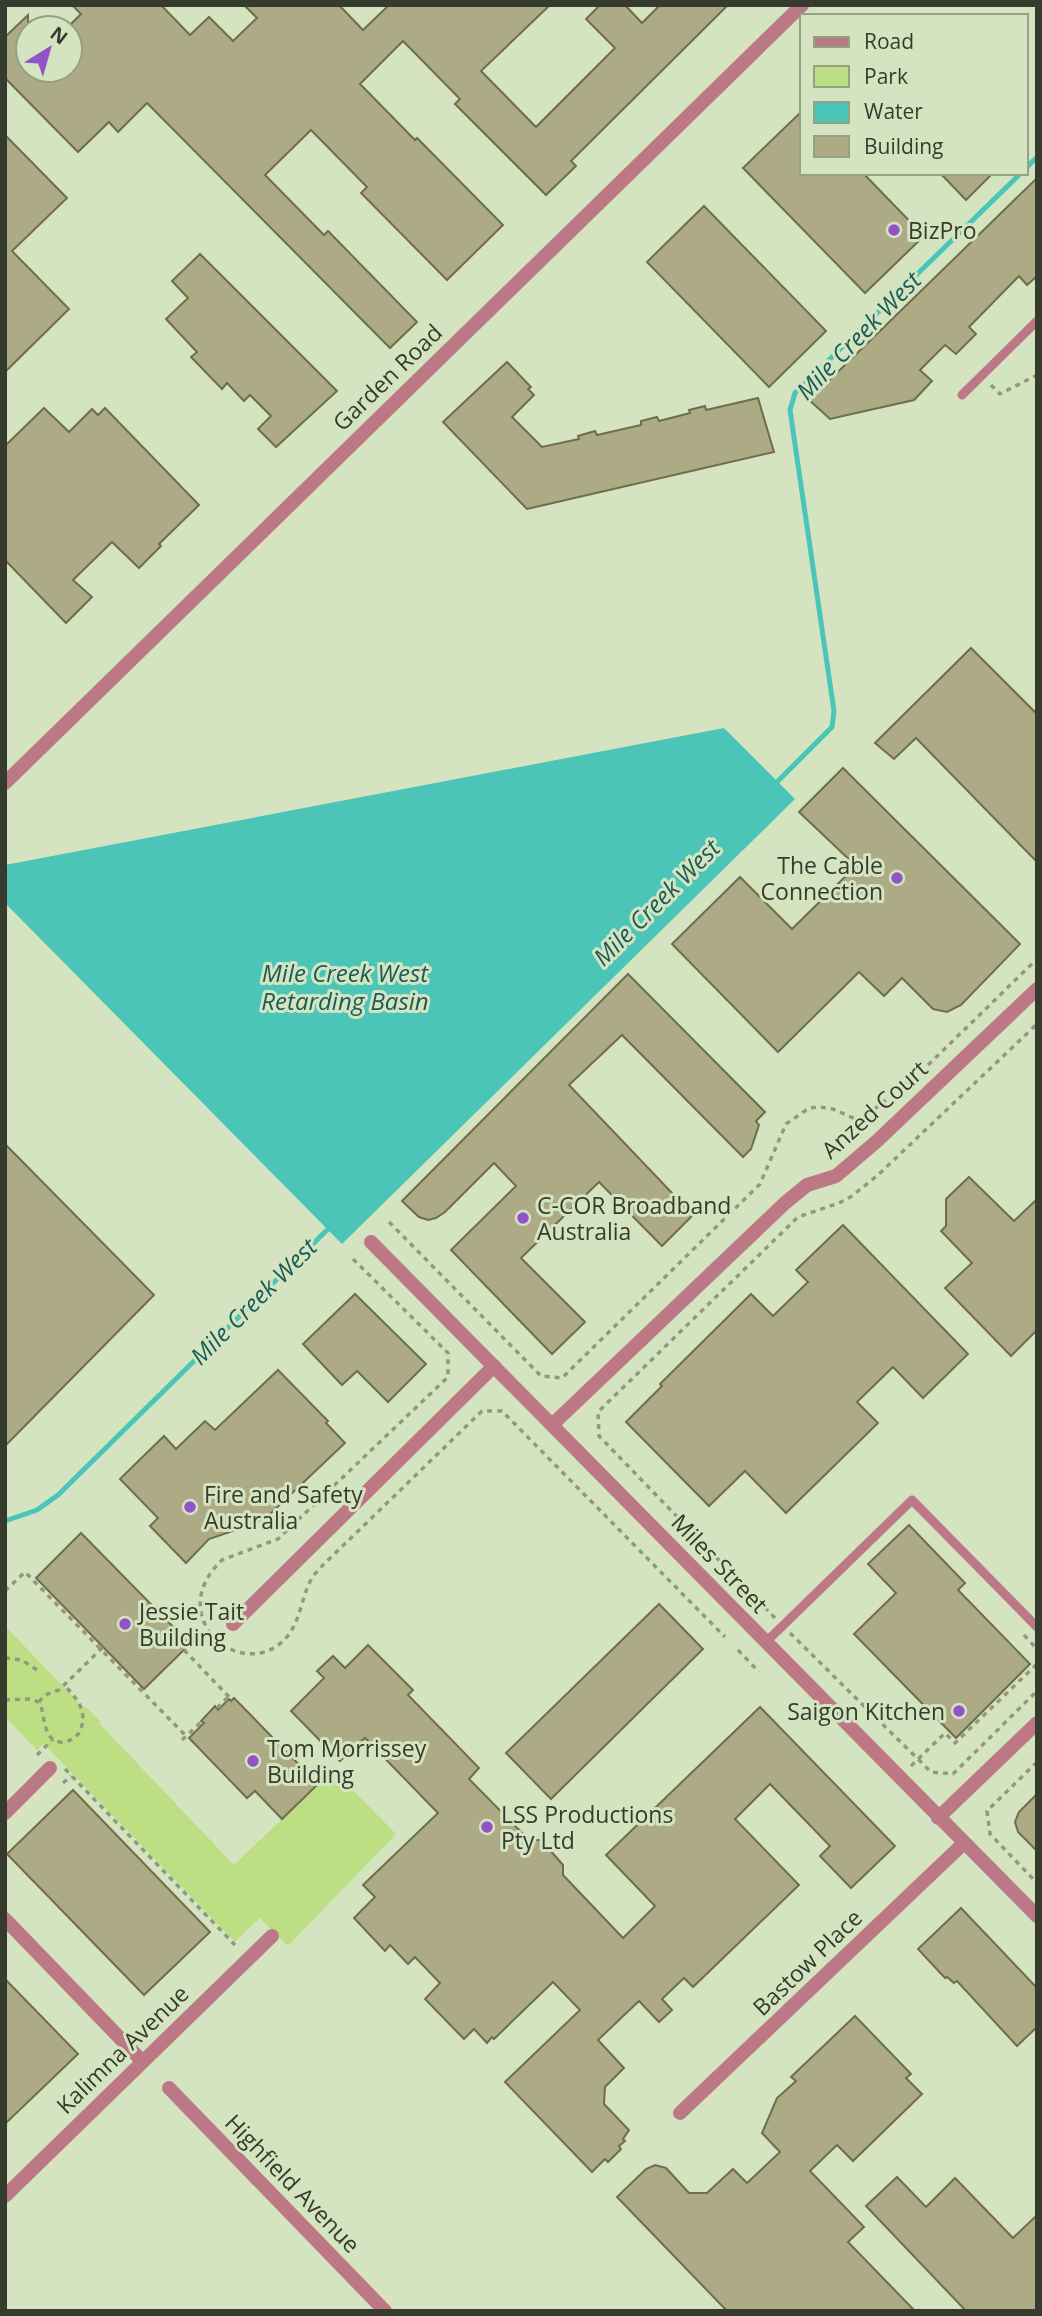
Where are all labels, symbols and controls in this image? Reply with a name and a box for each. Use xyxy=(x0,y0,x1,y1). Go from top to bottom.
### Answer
north arrow xyxy=(14,14,84,84)
legend xyxy=(800,14,1028,175)
text: N xyxy=(45,20,73,50)
text: Road xyxy=(864,27,914,55)
text: Park xyxy=(864,62,908,90)
text: Water xyxy=(864,97,923,125)
text: Building xyxy=(864,132,943,160)
place label: BizPro xyxy=(908,214,977,246)
marker: BizPro xyxy=(886,222,902,238)
water label: Mile Creek West xyxy=(788,263,928,406)
street label: Garden Road xyxy=(325,317,449,437)
water label: Mile Creek West xyxy=(585,831,727,973)
place label: The Cable Connection xyxy=(761,849,883,907)
marker: The Cable Connection xyxy=(889,870,905,886)
water label: Mile Creek West Retarding Basin xyxy=(261,956,429,1017)
street label: Anzed Court xyxy=(814,1053,934,1165)
place label: C-COR Broadband Australia xyxy=(537,1189,731,1247)
marker: C-COR Broadband Australia xyxy=(515,1210,531,1226)
water label: Mile Creek West xyxy=(182,1230,324,1372)
place label: Fire and Safety Australia xyxy=(204,1478,363,1536)
marker: Fire and Safety Australia xyxy=(182,1499,198,1515)
street label: Miles Street xyxy=(665,1506,775,1620)
place label: Jessie Tait Building xyxy=(137,1595,244,1653)
marker: Jessie Tait Building xyxy=(117,1616,133,1632)
place label: Saigon Kitchen xyxy=(787,1695,945,1727)
marker: Saigon Kitchen xyxy=(951,1703,967,1719)
place label: Tom Morrissey Building xyxy=(267,1732,427,1790)
marker: Tom Morrissey Building xyxy=(245,1753,261,1769)
place label: LSS Productions Pty Ltd xyxy=(501,1798,673,1856)
marker: LSS Productions Pty Ltd xyxy=(479,1819,495,1835)
street label: Bastow Place xyxy=(745,1902,869,2022)
street label: Kalimna Avenue xyxy=(49,1978,195,2120)
street label: Highfield Avenue xyxy=(218,2107,368,2259)

